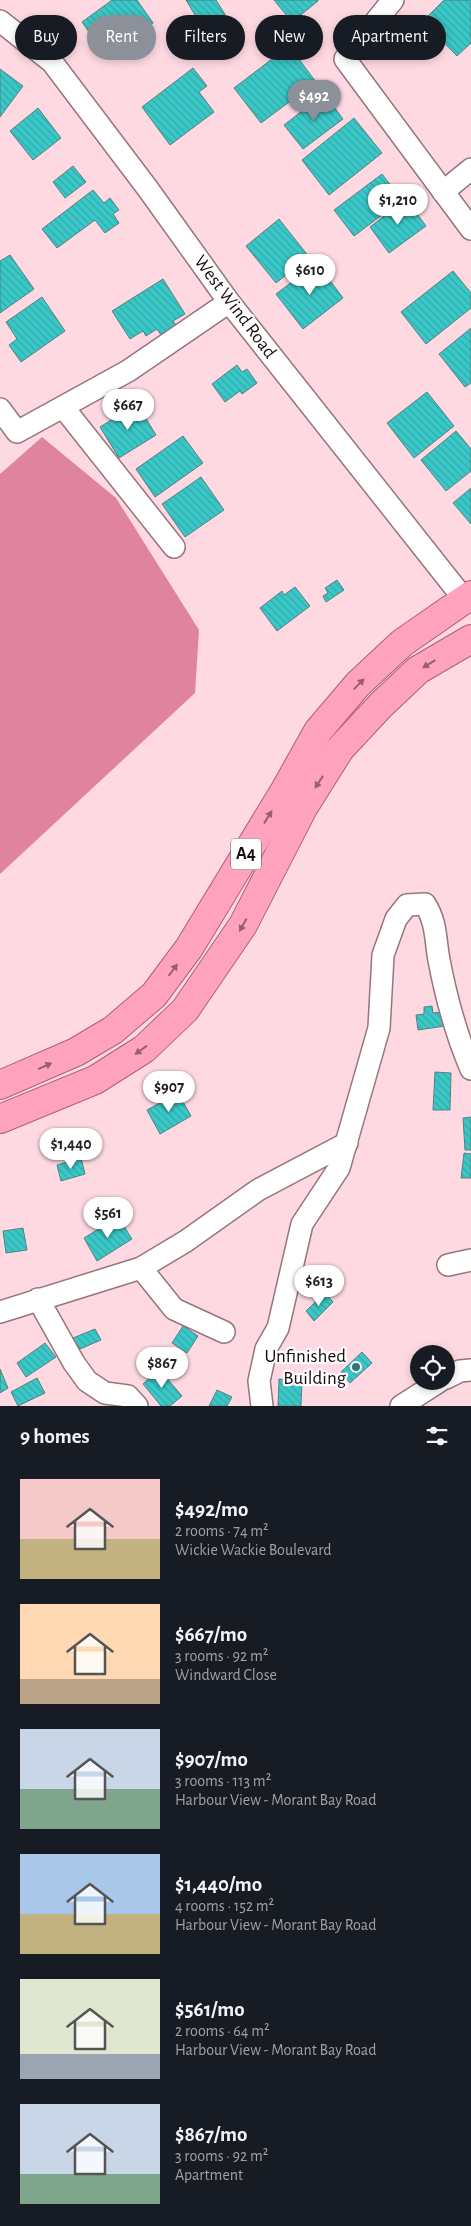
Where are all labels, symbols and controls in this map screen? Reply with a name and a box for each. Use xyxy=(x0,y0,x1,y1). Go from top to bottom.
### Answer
chip: Buy xyxy=(15,15,77,60)
chip: Rent xyxy=(87,15,156,60)
chip: Filters xyxy=(166,15,245,60)
chip: New xyxy=(255,15,323,60)
chip: Apartment xyxy=(333,15,446,60)
pin: $492 xyxy=(284,80,344,122)
text: $492 xyxy=(299,88,329,104)
pin: $1,210 xyxy=(357,184,439,226)
text: $1,210 xyxy=(379,192,417,208)
street label: West Wind Road xyxy=(190,252,280,362)
pin: $610 xyxy=(280,254,340,296)
text: $610 xyxy=(295,262,325,278)
pin: $667 xyxy=(98,388,158,431)
text: $667 xyxy=(113,397,143,413)
one-way arrow xyxy=(423,659,436,668)
one-way arrow xyxy=(353,678,365,690)
one-way arrow xyxy=(315,775,324,789)
one-way arrow xyxy=(264,811,273,824)
road number: A4 xyxy=(231,839,261,870)
one-way arrow xyxy=(238,918,247,932)
one-way arrow xyxy=(168,963,178,977)
one-way arrow xyxy=(134,1045,148,1055)
one-way arrow xyxy=(38,1061,52,1069)
pin: $907 xyxy=(139,1070,199,1113)
text: $907 xyxy=(154,1079,184,1095)
pin: $1,440 xyxy=(30,1128,112,1170)
text: $1,440 xyxy=(50,1136,92,1152)
pin: $561 xyxy=(78,1196,138,1239)
text: $561 xyxy=(94,1205,122,1221)
pin: $613 xyxy=(289,1264,349,1307)
text: $613 xyxy=(305,1273,333,1289)
map controls xyxy=(410,1345,455,1390)
button: locate xyxy=(410,1345,455,1390)
pin: $867 xyxy=(132,1346,192,1389)
place label: Unfinished Building xyxy=(264,1347,347,1388)
text: $867 xyxy=(147,1355,177,1371)
marker: Unfinished Building xyxy=(350,1361,362,1373)
icon: filters xyxy=(423,1422,451,1450)
text: 9 homes xyxy=(20,1426,90,1447)
icon: home xyxy=(60,1499,120,1559)
text: $492/mo xyxy=(175,1499,248,1520)
text: 2 rooms · 74 m² xyxy=(175,1523,269,1539)
text: Wickie Wackie Boulevard xyxy=(175,1542,332,1558)
icon: home xyxy=(60,1624,120,1684)
text: $667/mo xyxy=(175,1624,247,1645)
text: 3 rooms · 92 m² xyxy=(175,1648,268,1664)
text: Windward Close xyxy=(175,1667,277,1683)
icon: home xyxy=(60,1749,120,1809)
text: $907/mo xyxy=(175,1749,248,1770)
text: 3 rooms · 113 m² xyxy=(175,1773,271,1789)
text: Harbour View - Morant Bay Road xyxy=(175,1792,377,1808)
icon: home xyxy=(60,1874,120,1934)
text: $1,440/mo xyxy=(175,1874,262,1895)
text: 4 rooms · 152 m² xyxy=(175,1898,274,1914)
text: Harbour View - Morant Bay Road xyxy=(175,1917,377,1933)
icon: home xyxy=(60,1999,120,2059)
text: $561/mo xyxy=(175,1999,245,2020)
text: 2 rooms · 64 m² xyxy=(175,2023,270,2039)
text: Harbour View - Morant Bay Road xyxy=(175,2042,377,2058)
icon: home xyxy=(60,2124,120,2184)
text: $867/mo xyxy=(175,2124,247,2145)
text: 3 rooms · 92 m² xyxy=(175,2148,268,2164)
text: Apartment xyxy=(175,2167,243,2183)

